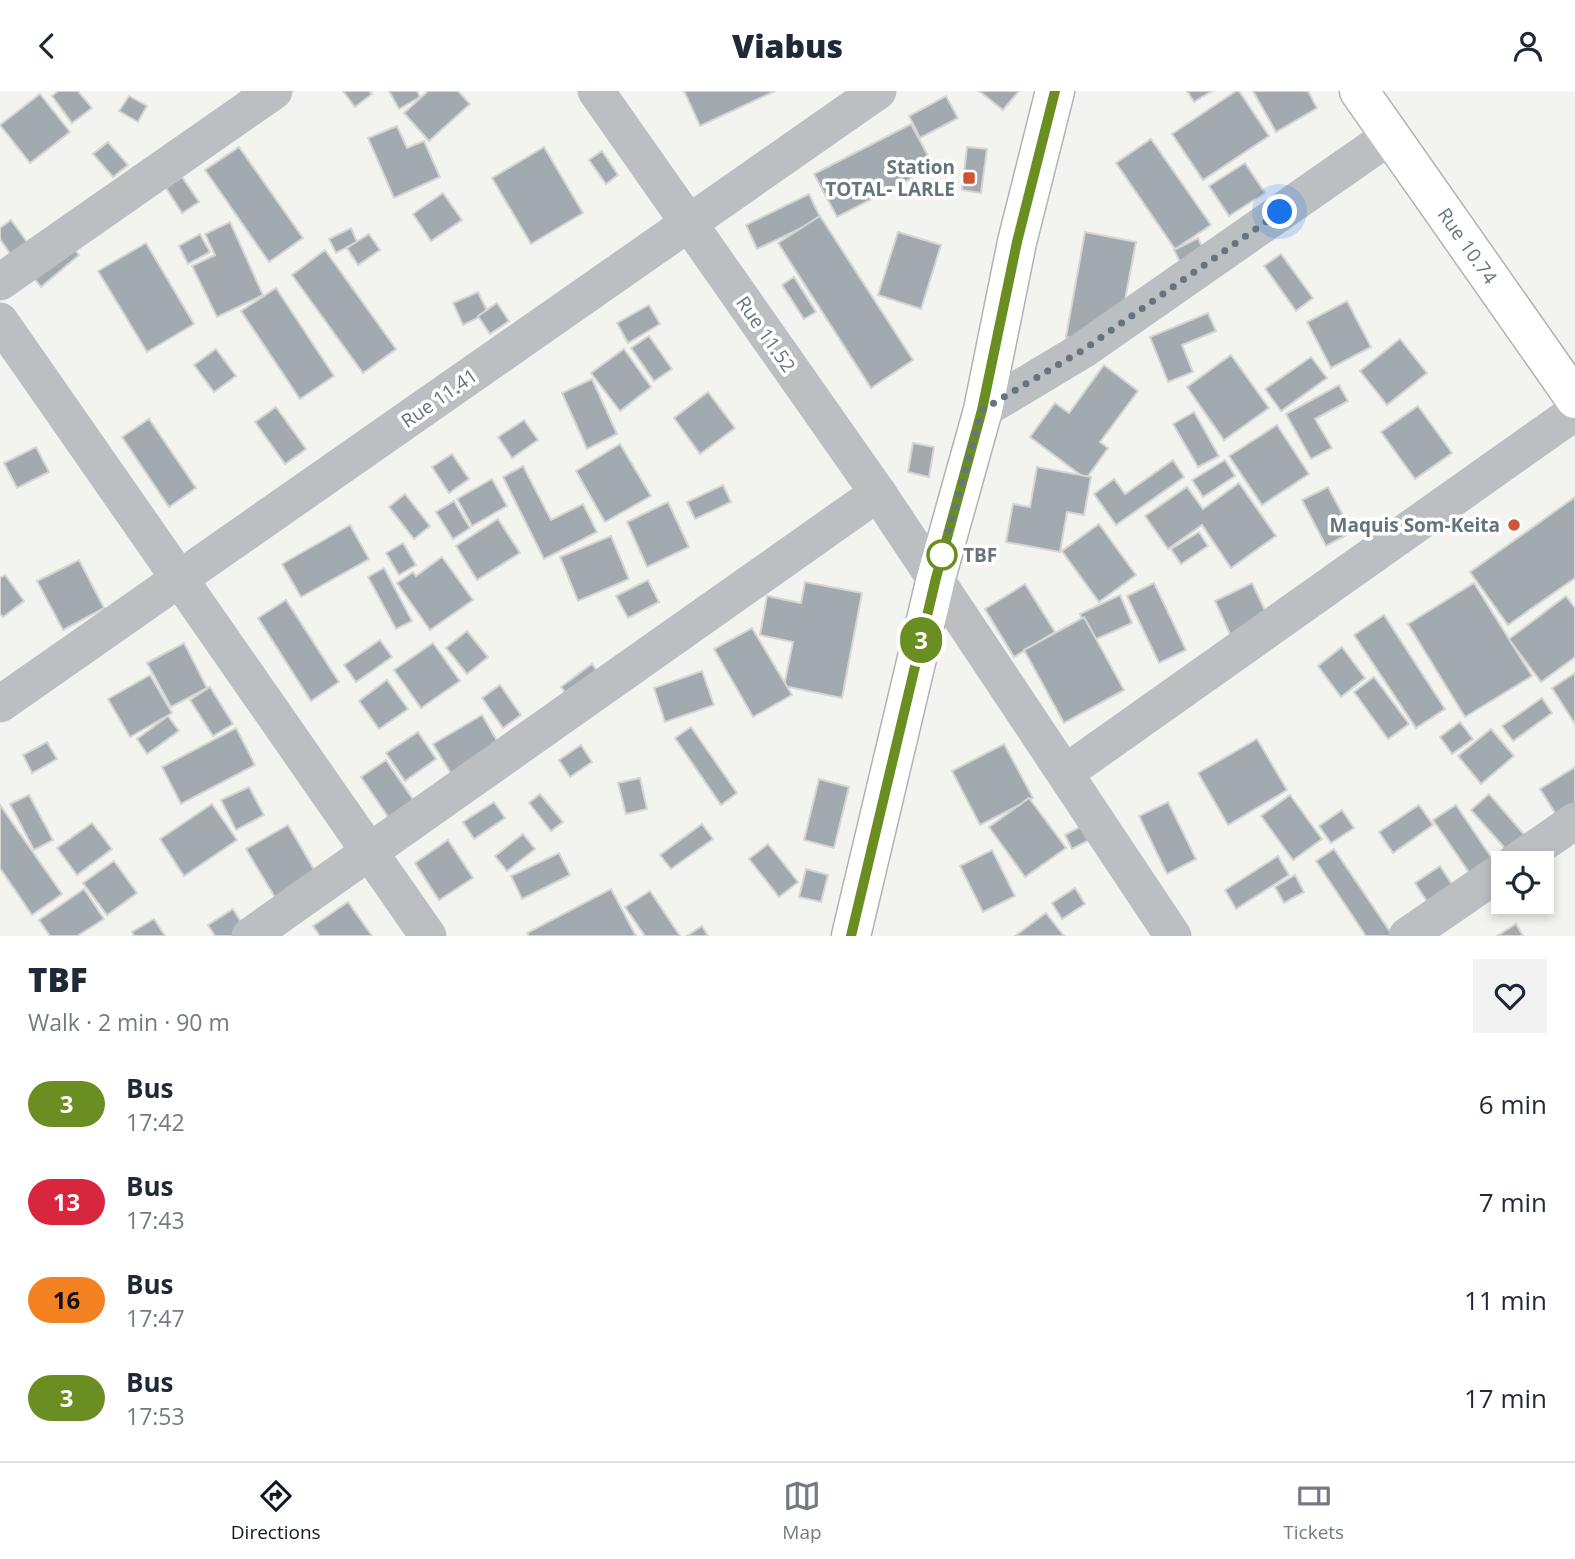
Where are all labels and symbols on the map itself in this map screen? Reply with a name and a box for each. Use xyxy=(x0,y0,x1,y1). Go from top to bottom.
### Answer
place label: Station TOTAL- LARLE xyxy=(825,154,955,202)
marker: Station TOTAL- LARLE xyxy=(961,170,977,186)
your location xyxy=(1262,194,1297,229)
street label: Rue 10.74 xyxy=(1432,202,1503,289)
street label: Rue 11.52 xyxy=(730,291,802,377)
street label: Rue 11.41 xyxy=(396,362,482,434)
place label: Maquis Som-Keita xyxy=(1330,512,1500,538)
marker: Maquis Som-Keita xyxy=(1506,517,1522,533)
marker: TBF xyxy=(927,540,957,570)
place label: TBF xyxy=(963,542,997,568)
line badge: 3 xyxy=(898,617,944,663)

